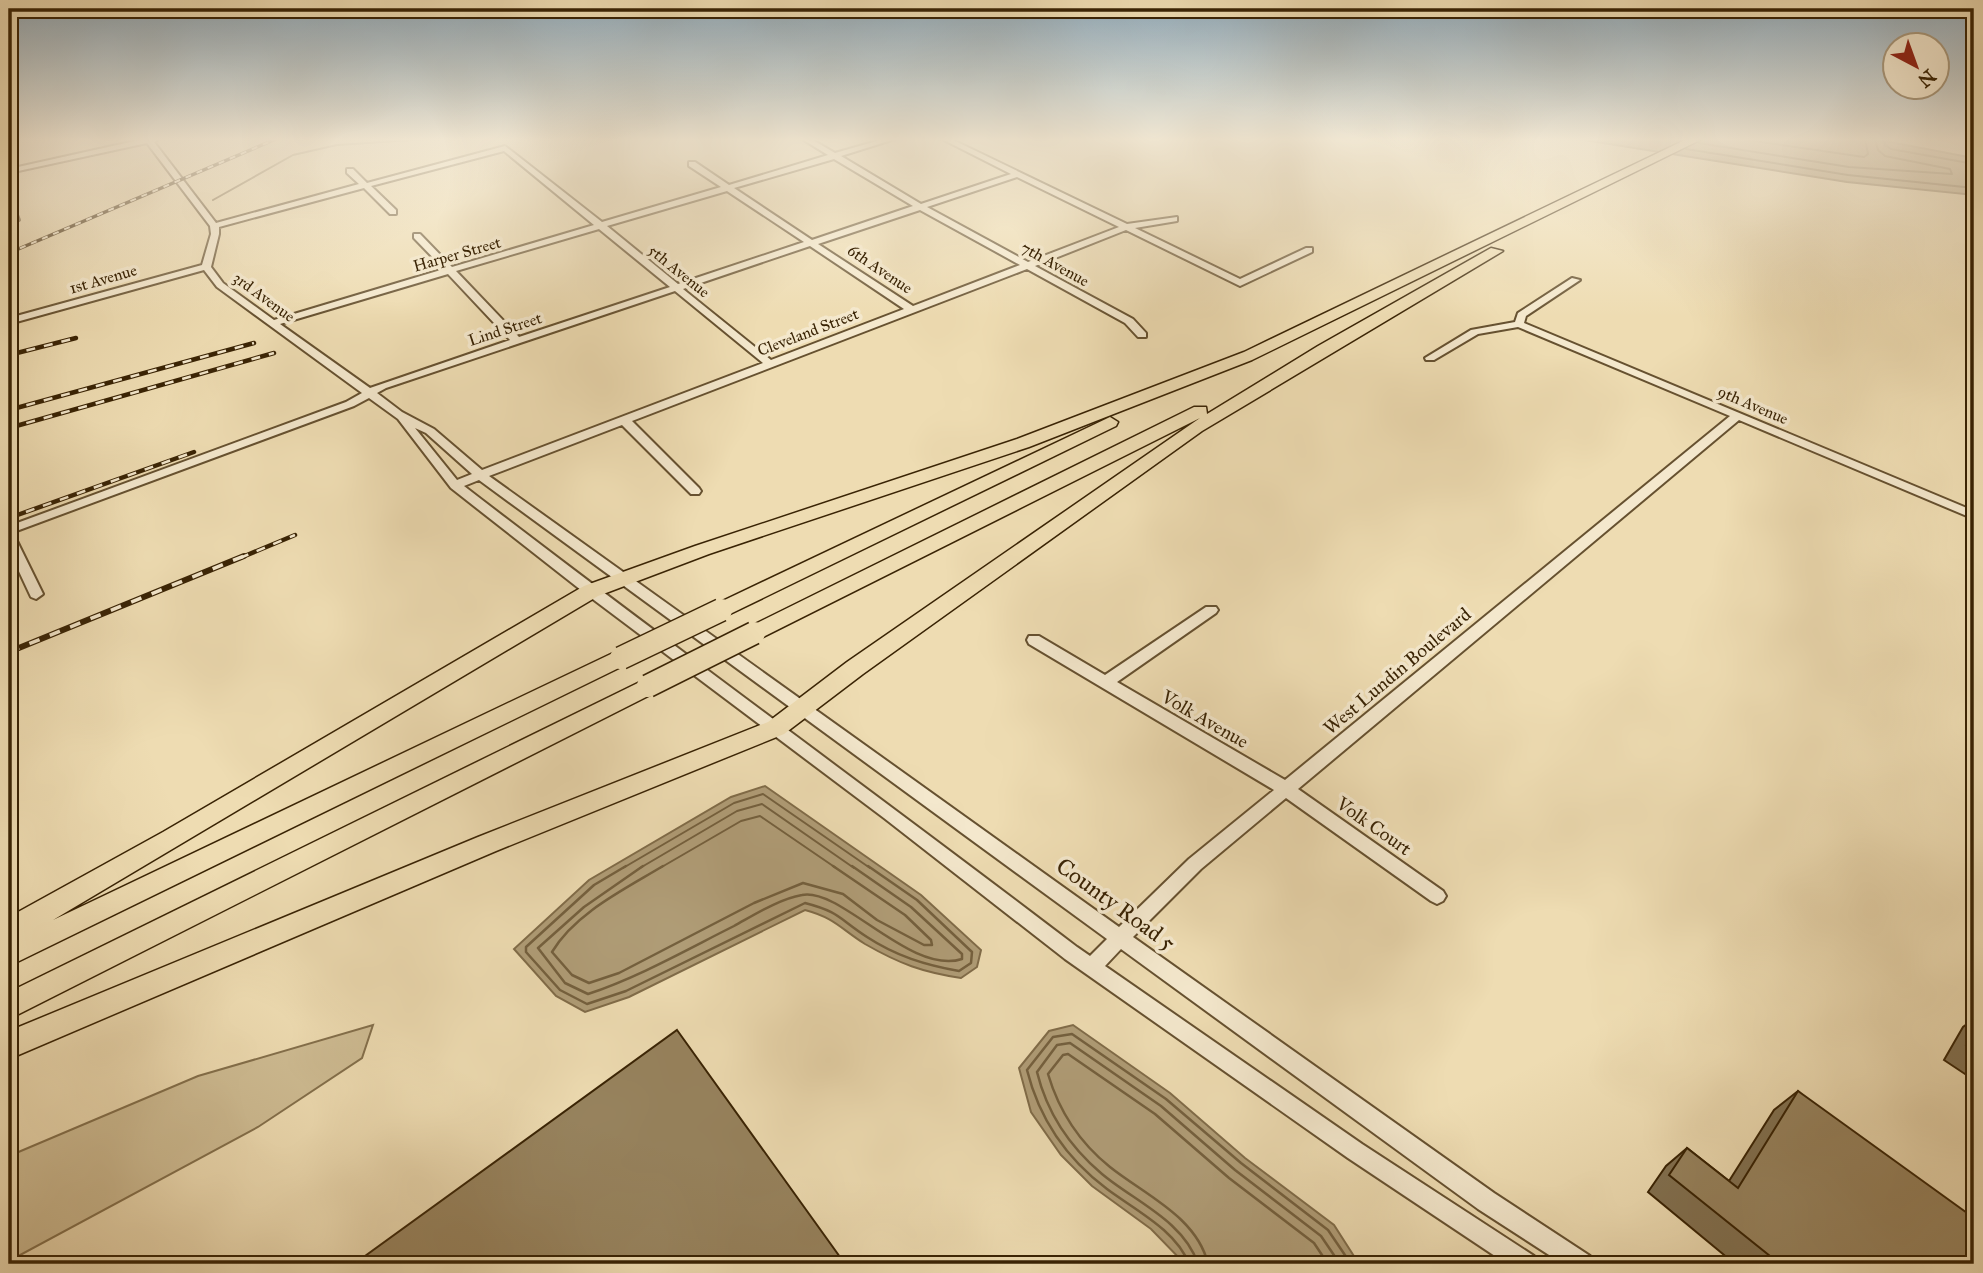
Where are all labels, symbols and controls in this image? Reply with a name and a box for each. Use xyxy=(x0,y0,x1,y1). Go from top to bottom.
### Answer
north arrow xyxy=(1882,32,1952,102)
text: N xyxy=(1913,64,1940,92)
street label: Harper Street xyxy=(411,232,503,276)
street label: 7th Avenue xyxy=(1018,238,1093,291)
street label: 5th Avenue xyxy=(644,240,714,302)
street label: 6th Avenue xyxy=(844,240,916,298)
street label: 1st Avenue xyxy=(67,260,139,298)
street label: 3rd Avenue xyxy=(229,268,299,326)
street label: Cleveland Street xyxy=(755,304,862,360)
street label: Lind Street xyxy=(466,308,544,350)
street label: 9th Avenue xyxy=(1715,382,1791,428)
street label: West Lundin Boulevard xyxy=(1319,602,1476,739)
street label: Volk Avenue xyxy=(1157,684,1253,753)
street label: Volk Court xyxy=(1331,791,1416,860)
street label: County Road 5 xyxy=(1051,851,1181,957)

